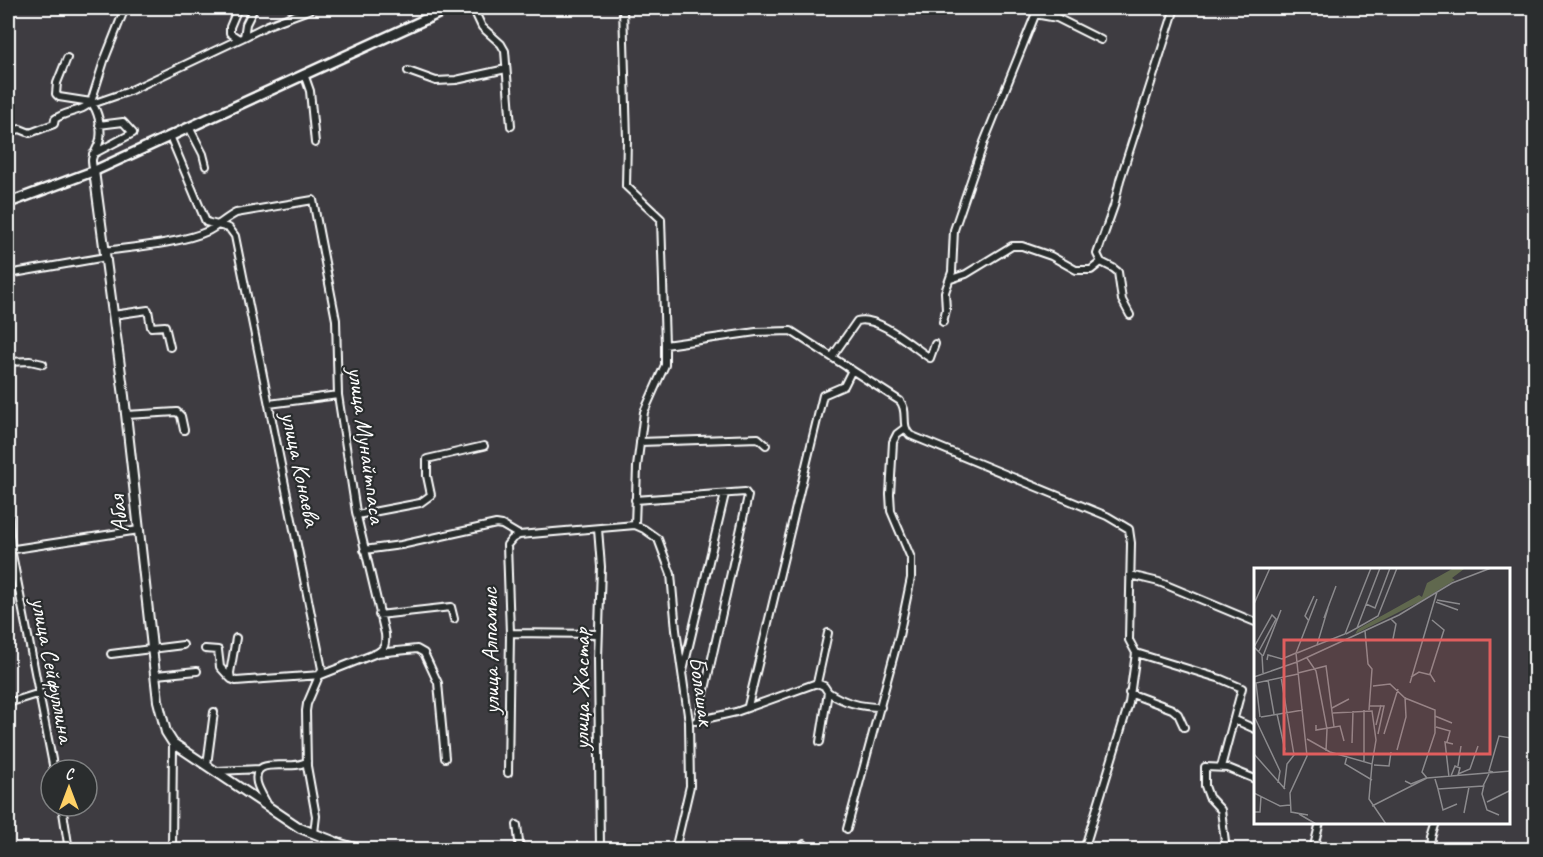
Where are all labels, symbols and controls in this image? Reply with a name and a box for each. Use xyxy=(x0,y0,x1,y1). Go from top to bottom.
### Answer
street label: улица Мунайтпаса xyxy=(341,363,393,527)
street label: улица Конаева xyxy=(274,407,328,530)
street label: Абая xyxy=(101,492,135,534)
inset map xyxy=(1254,568,1510,824)
street label: улица Алпамыс xyxy=(474,586,506,717)
street label: улица Сейфуллина xyxy=(24,593,82,747)
street label: улица Жастар xyxy=(566,626,596,752)
street label: Болашак xyxy=(682,654,722,730)
north arrow xyxy=(39,758,99,818)
text: С xyxy=(65,764,75,784)

